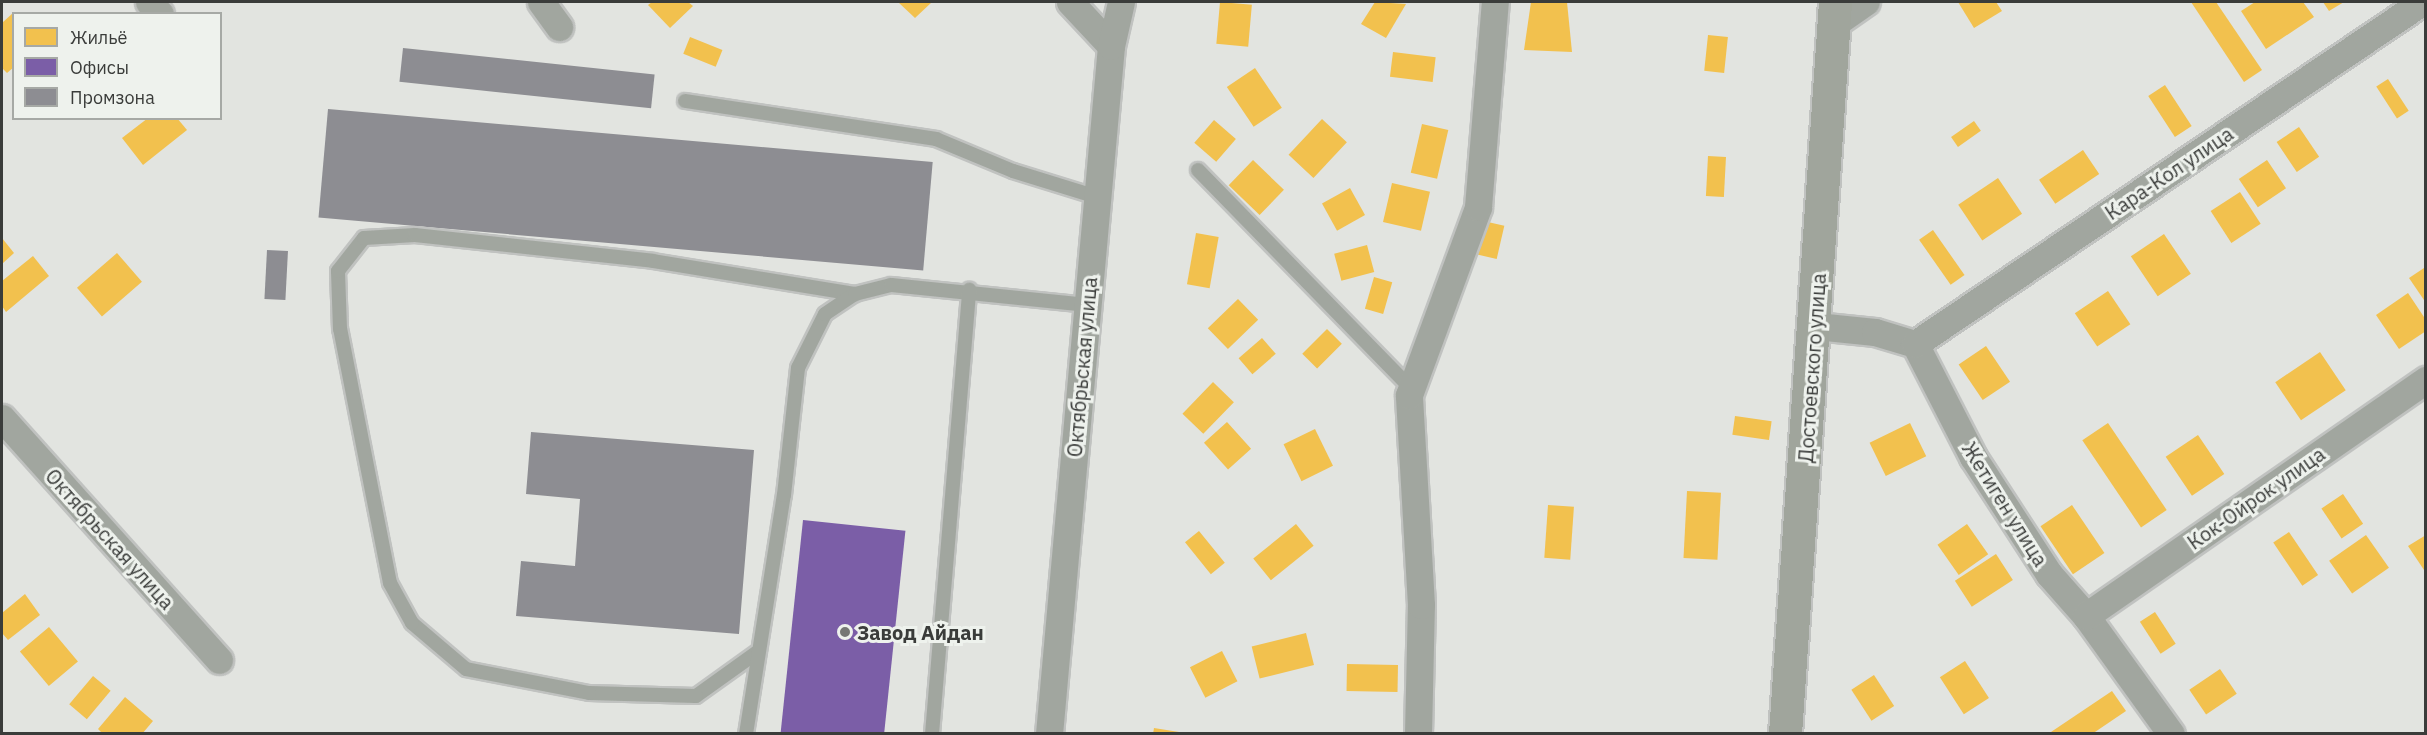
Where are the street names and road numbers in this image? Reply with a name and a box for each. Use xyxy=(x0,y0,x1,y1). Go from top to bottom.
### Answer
street label: Кара-Кол улица xyxy=(2100,121,2238,225)
street label: Достоевского улица xyxy=(1793,272,1831,464)
street label: Октябрьская улица xyxy=(1062,276,1102,458)
street label: Жетиген улица xyxy=(1957,437,2053,571)
street label: Кок-Ойрок улица xyxy=(2183,442,2329,554)
street label: Октябрьская улица xyxy=(41,464,179,614)

